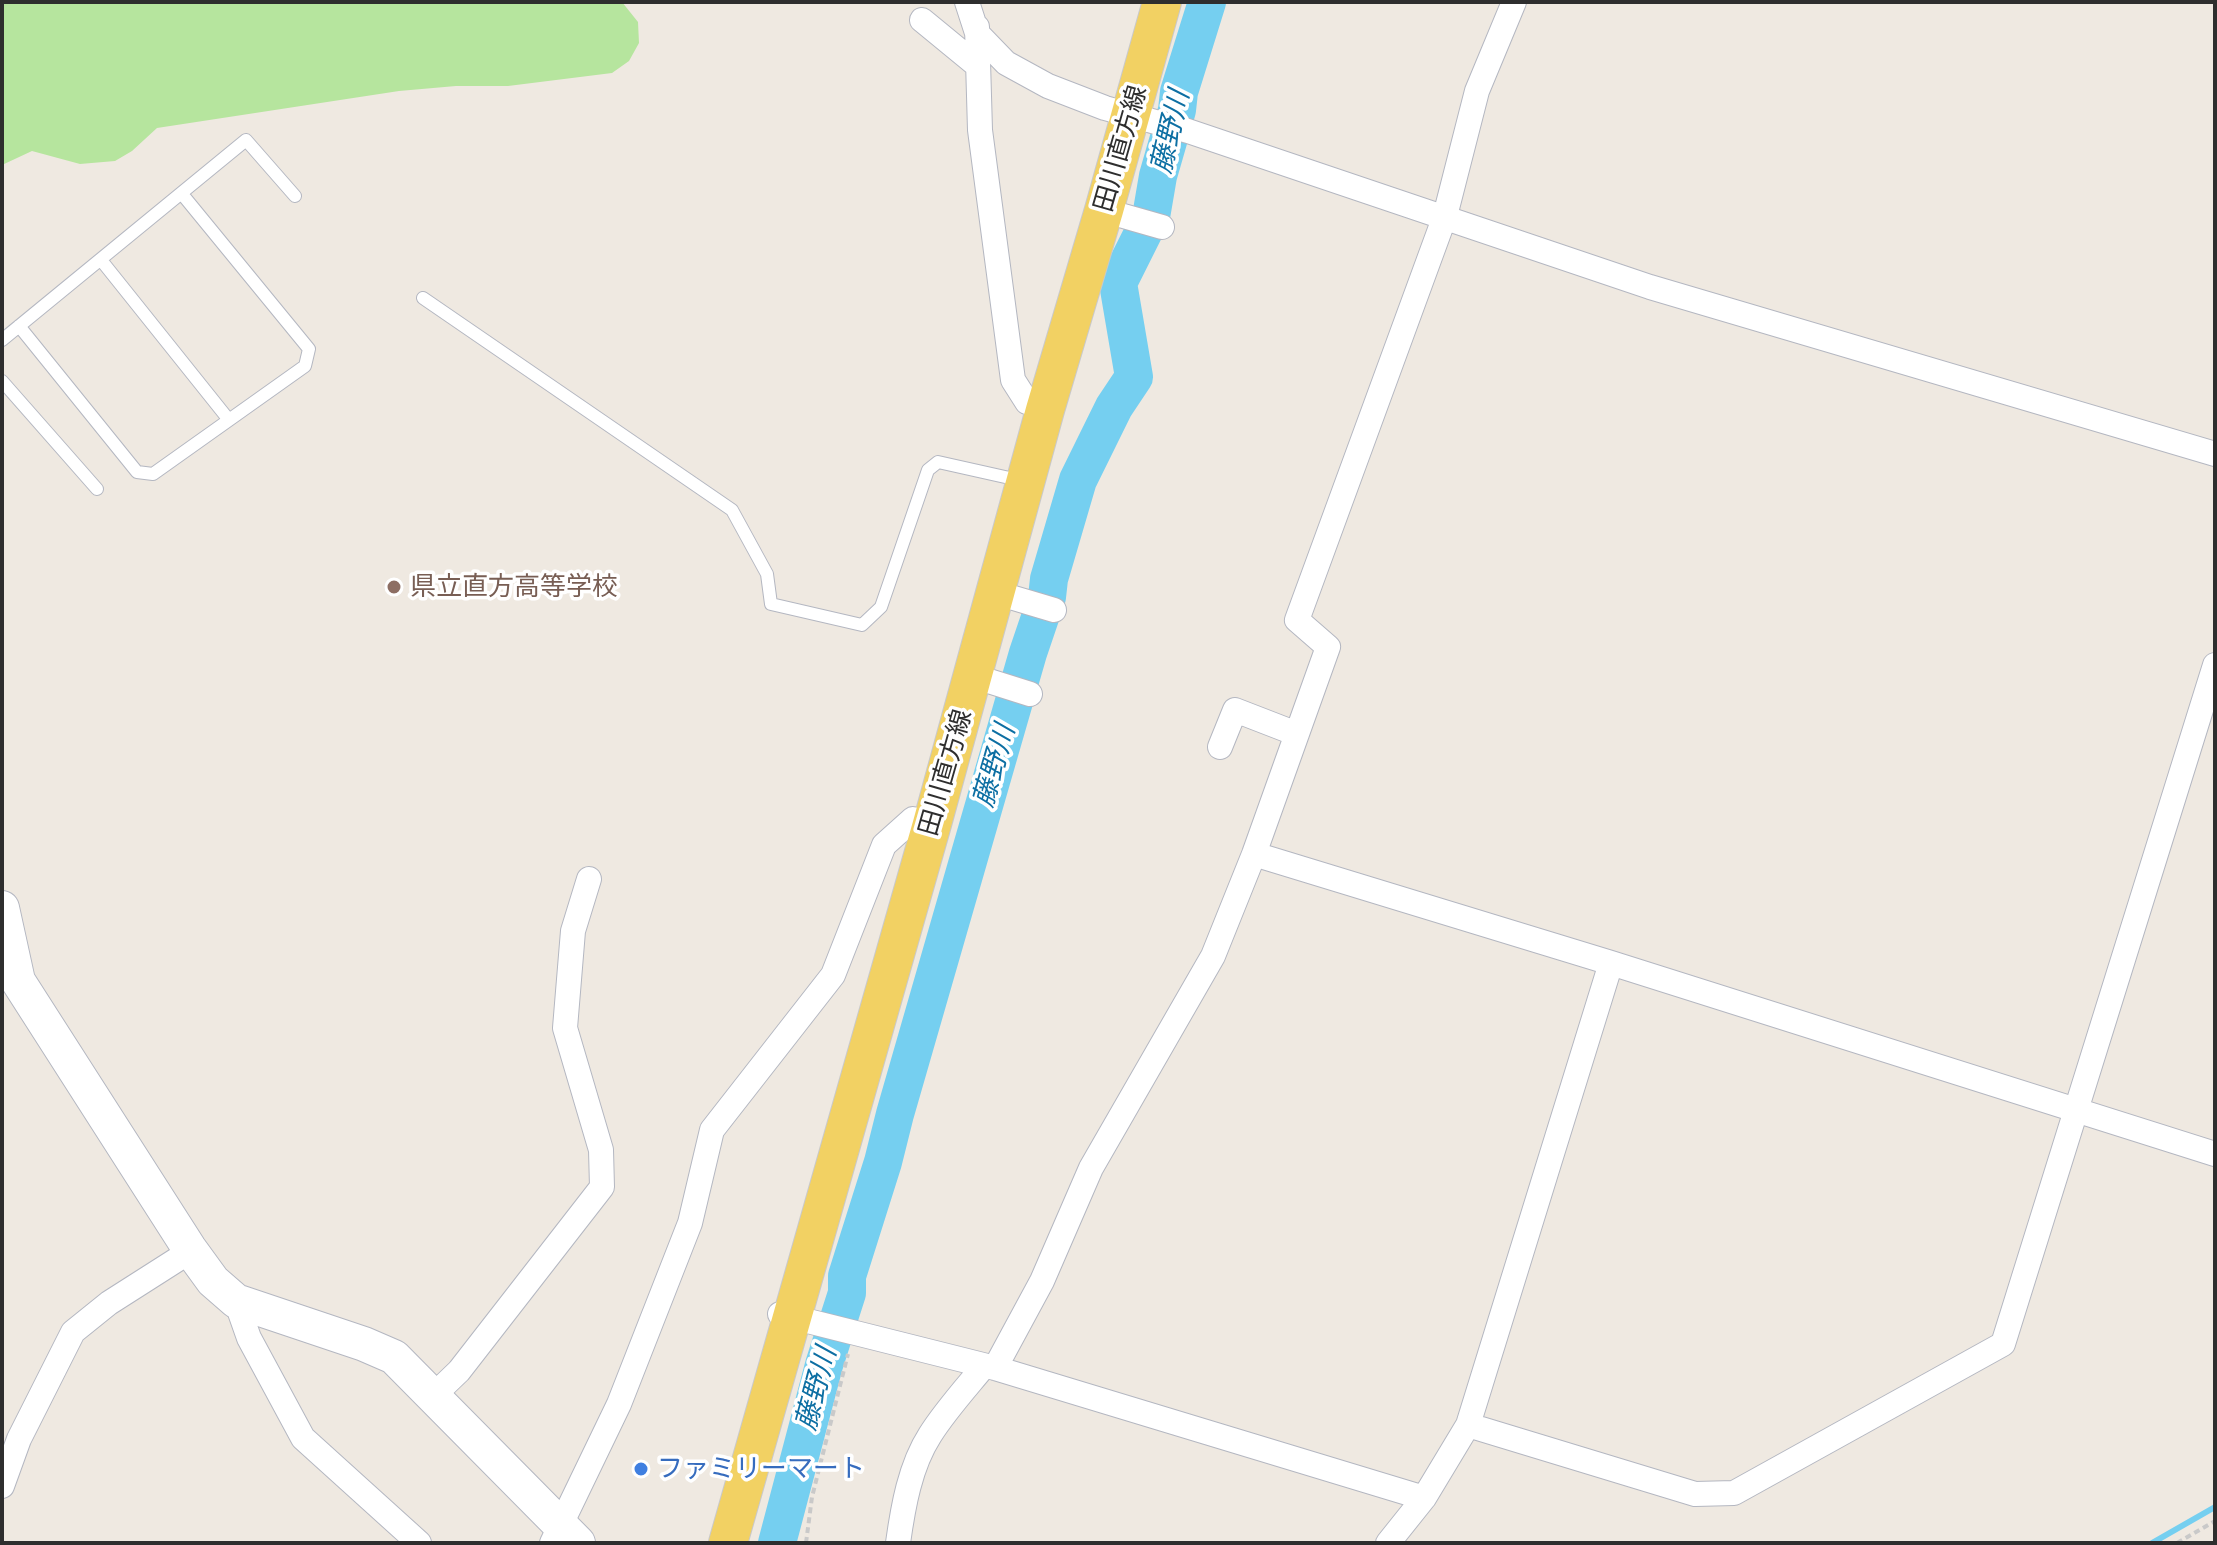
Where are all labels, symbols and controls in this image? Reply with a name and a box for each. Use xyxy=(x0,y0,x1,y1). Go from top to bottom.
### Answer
street label: 田川直方線 xyxy=(1088,82,1154,216)
water label: 藤野川 xyxy=(1145,87,1197,177)
place label: 県立直方高等学校 xyxy=(410,571,618,603)
marker: 県立直方高等学校 xyxy=(385,578,403,596)
street label: 田川直方線 xyxy=(913,706,979,840)
water label: 藤野川 xyxy=(967,721,1023,811)
water label: 藤野川 xyxy=(790,1344,844,1434)
place label: ファミリーマート xyxy=(657,1453,865,1485)
marker: ファミリーマート xyxy=(632,1460,650,1478)

